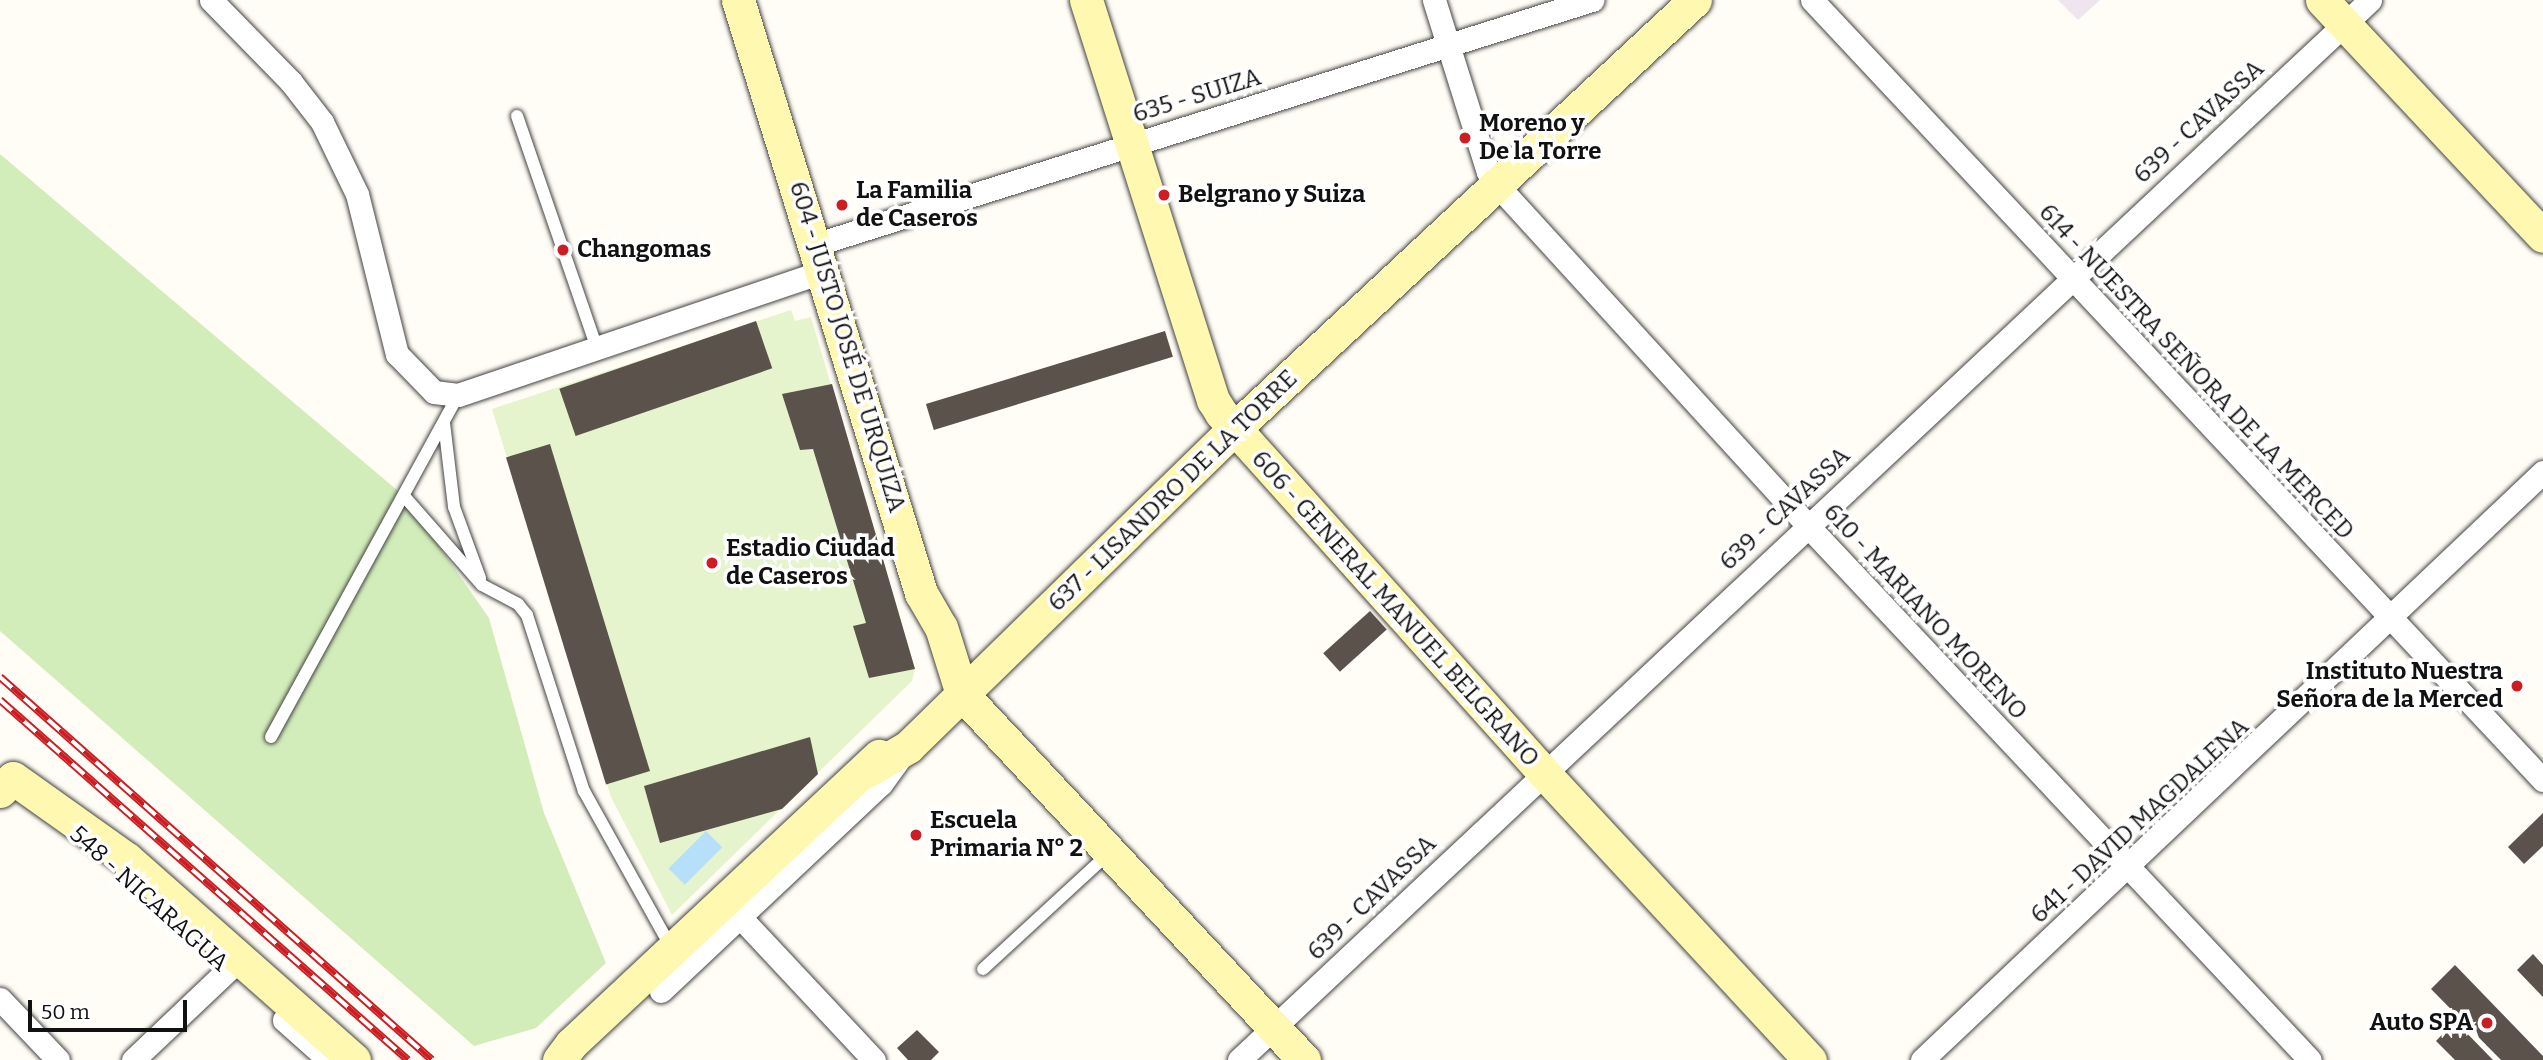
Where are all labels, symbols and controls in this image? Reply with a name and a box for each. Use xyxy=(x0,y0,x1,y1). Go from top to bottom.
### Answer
street label: 639 - CAVASSA xyxy=(2128,54,2270,190)
street label: 635 - SUIZA xyxy=(1130,63,1264,129)
place label: Moreno y De la Torre xyxy=(1479,110,1601,166)
marker: Moreno y De la Torre xyxy=(1457,130,1473,146)
place label: La Familia de Caseros xyxy=(856,177,978,233)
street label: 604 - JUSTO JOSÉ DE URQUIZA xyxy=(783,178,911,516)
place label: Belgrano y Suiza xyxy=(1178,181,1365,209)
marker: Belgrano y Suiza xyxy=(1156,187,1172,203)
marker: La Familia de Caseros xyxy=(834,197,850,213)
street label: 614 - NUESTRA SEÑORA DE LA MERCED xyxy=(2033,198,2359,546)
place label: Changomas xyxy=(577,236,711,264)
marker: Changomas xyxy=(555,242,571,258)
street label: 637 - LISANDRO DE LA TORRE xyxy=(1043,364,1303,618)
street label: 639 - CAVASSA xyxy=(1714,441,1856,577)
street label: 606 - GENERAL MANUEL BELGRANO xyxy=(1245,445,1545,773)
street label: 610 - MARIANO MORENO xyxy=(1817,498,2033,726)
place label: Estadio Ciudad de Caseros xyxy=(726,535,895,591)
marker: Estadio Ciudad de Caseros xyxy=(704,555,720,571)
place label: Instituto Nuestra Señora de la Merced xyxy=(2276,658,2503,714)
marker: Instituto Nuestra Señora de la Merced xyxy=(2509,678,2525,694)
street label: 641 - DAVID MAGDALENA xyxy=(2025,712,2255,930)
place label: Escuela Primaria N° 2 xyxy=(930,807,1083,863)
street label: 548 - NICARAGUA xyxy=(64,820,234,978)
marker: Escuela Primaria N° 2 xyxy=(908,827,924,843)
street label: 639 - CAVASSA xyxy=(1302,830,1442,966)
scale bar xyxy=(32,986,191,1030)
text: 50 m xyxy=(41,999,90,1025)
place label: Auto SPA xyxy=(2369,1009,2473,1037)
marker: Auto SPA xyxy=(2479,1015,2495,1031)

